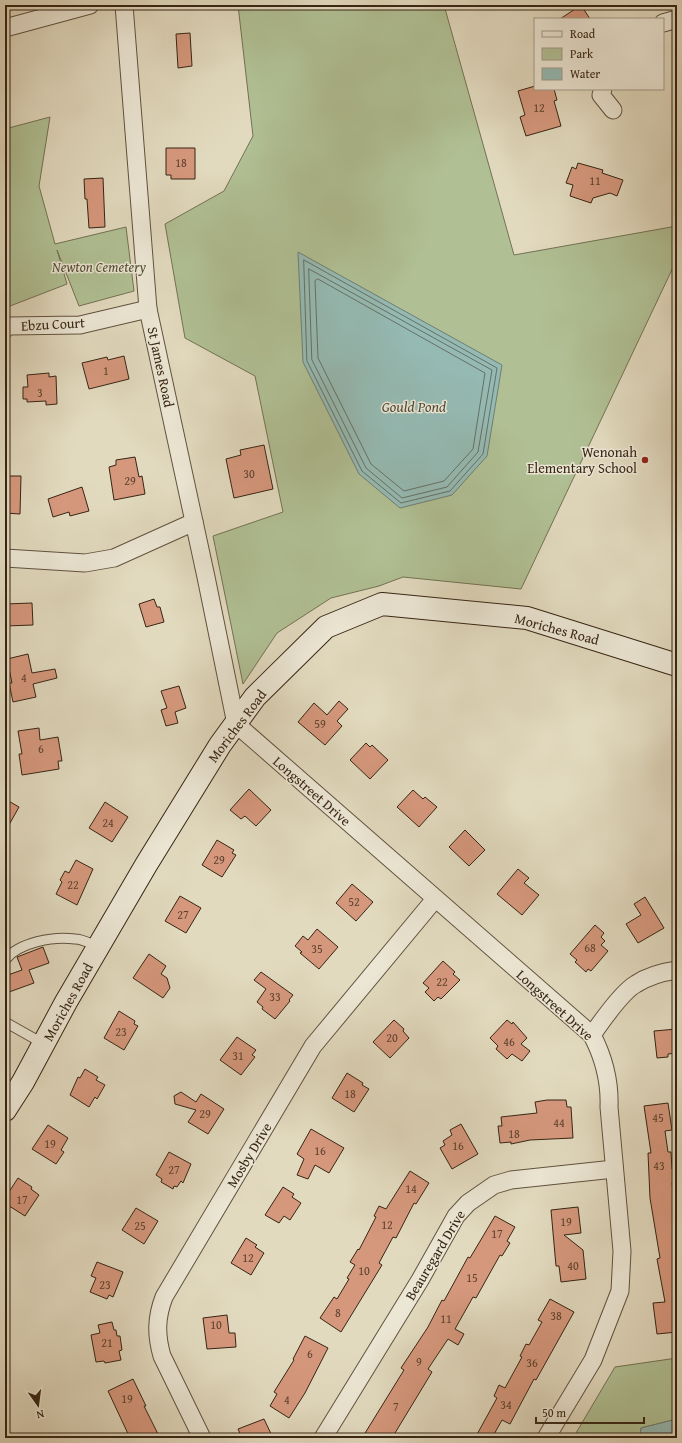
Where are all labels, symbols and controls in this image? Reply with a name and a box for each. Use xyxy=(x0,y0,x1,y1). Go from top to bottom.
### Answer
legend xyxy=(534,18,664,90)
text: Road xyxy=(570,25,596,42)
text: Park xyxy=(570,45,594,62)
text: Water xyxy=(570,65,600,82)
house number: 12 xyxy=(533,99,545,116)
house number: 18 xyxy=(175,154,187,171)
house number: 11 xyxy=(589,172,601,189)
park label: Newton Cemetery xyxy=(52,257,146,277)
street label: Ebzu Court xyxy=(20,312,86,336)
street label: St James Road xyxy=(143,325,179,410)
house number: 1 xyxy=(103,362,109,379)
house number: 3 xyxy=(37,384,43,401)
water label: Gould Pond xyxy=(382,396,446,417)
place label: Wenonah Elementary School xyxy=(527,442,637,478)
marker: Wenonah Elementary School xyxy=(640,455,650,465)
house number: 30 xyxy=(243,465,255,482)
house number: 29 xyxy=(124,472,136,489)
street label: Moriches Road xyxy=(513,608,602,650)
house number: 4 xyxy=(21,669,27,686)
street label: Moriches Road xyxy=(203,685,271,767)
house number: 59 xyxy=(314,715,326,732)
house number: 6 xyxy=(38,740,44,757)
street label: Longstreet Drive xyxy=(269,751,356,831)
house number: 24 xyxy=(102,814,114,831)
house number: 29 xyxy=(213,851,225,868)
house number: 22 xyxy=(67,876,79,893)
house number: 52 xyxy=(348,893,360,910)
house number: 27 xyxy=(177,906,189,923)
house number: 68 xyxy=(584,939,596,956)
house number: 35 xyxy=(311,940,323,957)
street label: Moriches Road xyxy=(38,959,98,1045)
street label: Longstreet Drive xyxy=(512,965,598,1045)
house number: 22 xyxy=(436,973,448,990)
house number: 33 xyxy=(269,988,281,1005)
house number: 23 xyxy=(115,1023,127,1040)
house number: 20 xyxy=(386,1029,398,1046)
house number: 46 xyxy=(503,1033,515,1050)
house number: 31 xyxy=(232,1047,244,1064)
house number: 18 xyxy=(344,1085,356,1102)
house number: 29 xyxy=(199,1105,211,1122)
house number: 45 xyxy=(652,1109,664,1126)
house number: 44 xyxy=(553,1114,565,1131)
street label: Mosby Drive xyxy=(222,1118,277,1191)
house number: 18 xyxy=(508,1125,520,1142)
house number: 19 xyxy=(44,1135,56,1152)
house number: 16 xyxy=(452,1137,464,1154)
house number: 16 xyxy=(314,1142,326,1159)
house number: 43 xyxy=(653,1157,665,1174)
house number: 27 xyxy=(168,1161,180,1178)
house number: 14 xyxy=(405,1180,417,1197)
house number: 17 xyxy=(16,1191,28,1208)
street label: Beauregard Drive xyxy=(400,1206,470,1304)
house number: 19 xyxy=(560,1213,572,1230)
house number: 12 xyxy=(381,1216,393,1233)
house number: 25 xyxy=(134,1217,146,1234)
house number: 17 xyxy=(491,1225,503,1242)
house number: 12 xyxy=(242,1249,254,1266)
house number: 40 xyxy=(567,1257,579,1274)
house number: 10 xyxy=(358,1262,370,1279)
house number: 15 xyxy=(466,1269,478,1286)
house number: 23 xyxy=(99,1276,111,1293)
house number: 8 xyxy=(335,1304,341,1321)
house number: 38 xyxy=(550,1307,562,1324)
house number: 11 xyxy=(440,1310,452,1327)
house number: 10 xyxy=(210,1316,222,1333)
house number: 21 xyxy=(101,1334,113,1351)
house number: 6 xyxy=(307,1345,313,1362)
house number: 9 xyxy=(416,1353,422,1370)
house number: 36 xyxy=(526,1354,538,1371)
north arrow xyxy=(18,1385,58,1425)
house number: 19 xyxy=(121,1390,133,1407)
house number: 4 xyxy=(284,1391,290,1408)
house number: 34 xyxy=(500,1396,512,1413)
house number: 7 xyxy=(393,1398,399,1415)
scale bar xyxy=(536,1399,644,1425)
text: 50 m xyxy=(542,1404,566,1421)
text: N xyxy=(34,1406,46,1424)

